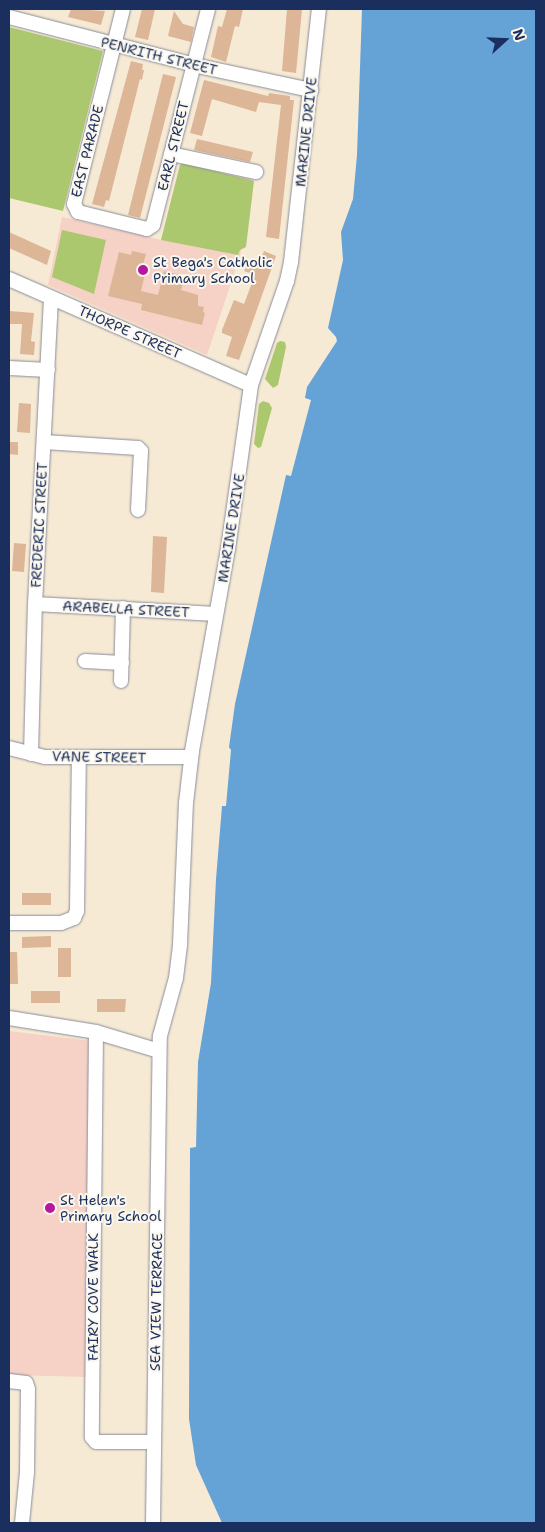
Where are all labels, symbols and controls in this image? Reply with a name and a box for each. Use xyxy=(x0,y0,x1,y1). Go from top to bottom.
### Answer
north arrow xyxy=(480,15,530,65)
text: N xyxy=(509,27,529,43)
street label: PENRITH STREET xyxy=(99,33,219,79)
street label: MARINE DRIVE xyxy=(292,76,320,188)
street label: EARL STREET xyxy=(154,99,192,193)
street label: EAST PARADE xyxy=(67,103,107,199)
place label: St Bega's Catholic Primary School xyxy=(153,254,273,286)
marker: St Bega's Catholic Primary School xyxy=(137,264,149,276)
street label: THORPE STREET xyxy=(76,302,184,362)
street label: FREDERIC STREET xyxy=(27,462,51,588)
street label: MARINE DRIVE xyxy=(214,472,248,584)
street label: ARABELLA STREET xyxy=(62,597,190,621)
street label: VANE STREET xyxy=(52,748,146,766)
place label: St Helen's Primary School xyxy=(60,1192,161,1224)
marker: St Helen's Primary School xyxy=(44,1202,56,1214)
street label: FAIRY COVE WALK xyxy=(85,1233,101,1361)
street label: SEA VIEW TERRACE xyxy=(146,1233,166,1371)

